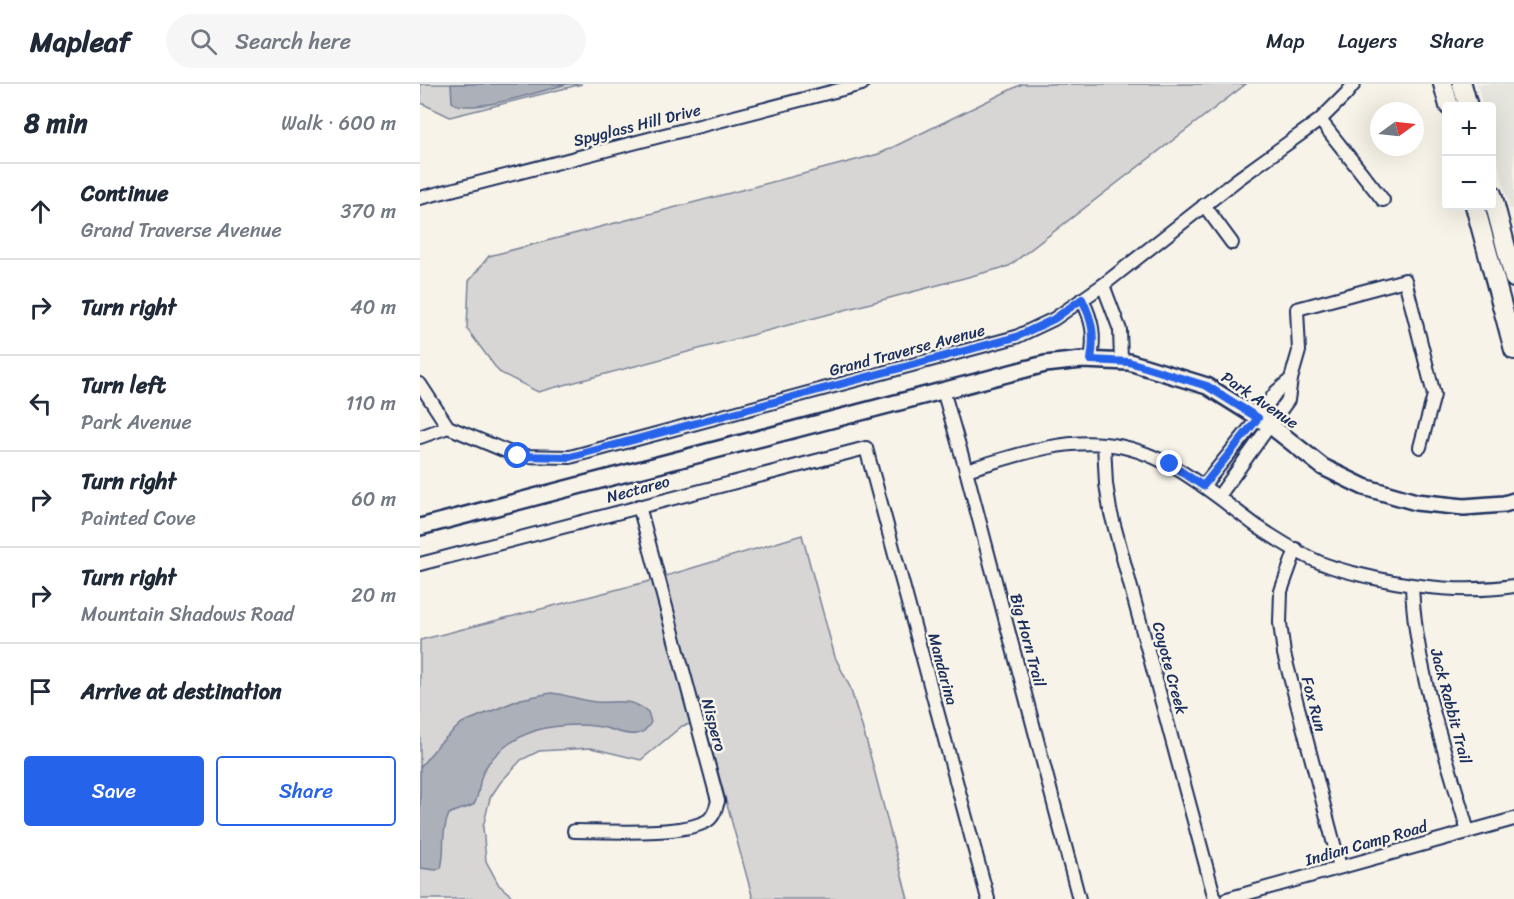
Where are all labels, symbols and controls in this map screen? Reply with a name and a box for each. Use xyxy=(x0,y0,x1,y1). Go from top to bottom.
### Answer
search box xyxy=(166,14,586,68)
text: Mapleaf xyxy=(30,17,130,66)
text: Search here xyxy=(235,22,351,61)
text: Map xyxy=(1266,22,1305,60)
text: Layers xyxy=(1338,22,1397,60)
text: Share xyxy=(1430,22,1484,60)
icon: search xyxy=(187,25,220,58)
street label: Spyglass Hill Drive xyxy=(570,95,704,155)
text: 8 min xyxy=(24,100,88,146)
north arrow xyxy=(1370,102,1424,156)
map controls xyxy=(1442,102,1496,210)
button: + xyxy=(1442,102,1496,156)
text: Walk · 600 m xyxy=(281,106,396,141)
button: − xyxy=(1442,156,1496,210)
text: Continue xyxy=(81,174,169,213)
text: 370 m xyxy=(340,194,396,229)
icon: ahead xyxy=(24,195,57,228)
text: Grand Traverse Avenue xyxy=(81,213,282,248)
text: Turn right xyxy=(81,288,176,327)
text: 40 m xyxy=(350,290,396,325)
icon: right xyxy=(24,291,57,324)
street label: Grand Traverse Avenue xyxy=(826,315,988,385)
street label: Park Avenue xyxy=(1215,363,1305,437)
text: Turn left xyxy=(81,366,166,405)
text: 110 m xyxy=(346,386,396,421)
icon: left xyxy=(24,387,57,420)
text: Park Avenue xyxy=(81,405,192,440)
route start xyxy=(504,442,530,468)
route end xyxy=(1156,450,1182,476)
text: Turn right xyxy=(81,462,176,501)
street label: Nectareo xyxy=(603,467,673,511)
text: 60 m xyxy=(351,482,396,517)
icon: right xyxy=(24,483,57,516)
text: Painted Cove xyxy=(81,501,196,536)
text: Turn right xyxy=(81,558,176,597)
text: 20 m xyxy=(351,578,396,613)
icon: right xyxy=(24,579,57,612)
street label: Big Horn Trail xyxy=(1002,590,1055,690)
text: Mountain Shadows Road xyxy=(81,597,294,632)
street label: Coyote Creek xyxy=(1144,618,1196,718)
street label: Mandarina xyxy=(919,630,967,708)
street label: Jack Rabbit Trail xyxy=(1421,644,1480,767)
text: Arrive at destination xyxy=(81,672,282,711)
street label: Fox Run xyxy=(1293,673,1335,735)
icon: arrive xyxy=(24,675,57,708)
street label: Nispero xyxy=(693,695,735,755)
button: Save xyxy=(24,756,204,826)
button: Share xyxy=(216,756,396,826)
street label: Indian Camp Road xyxy=(1301,811,1432,875)

